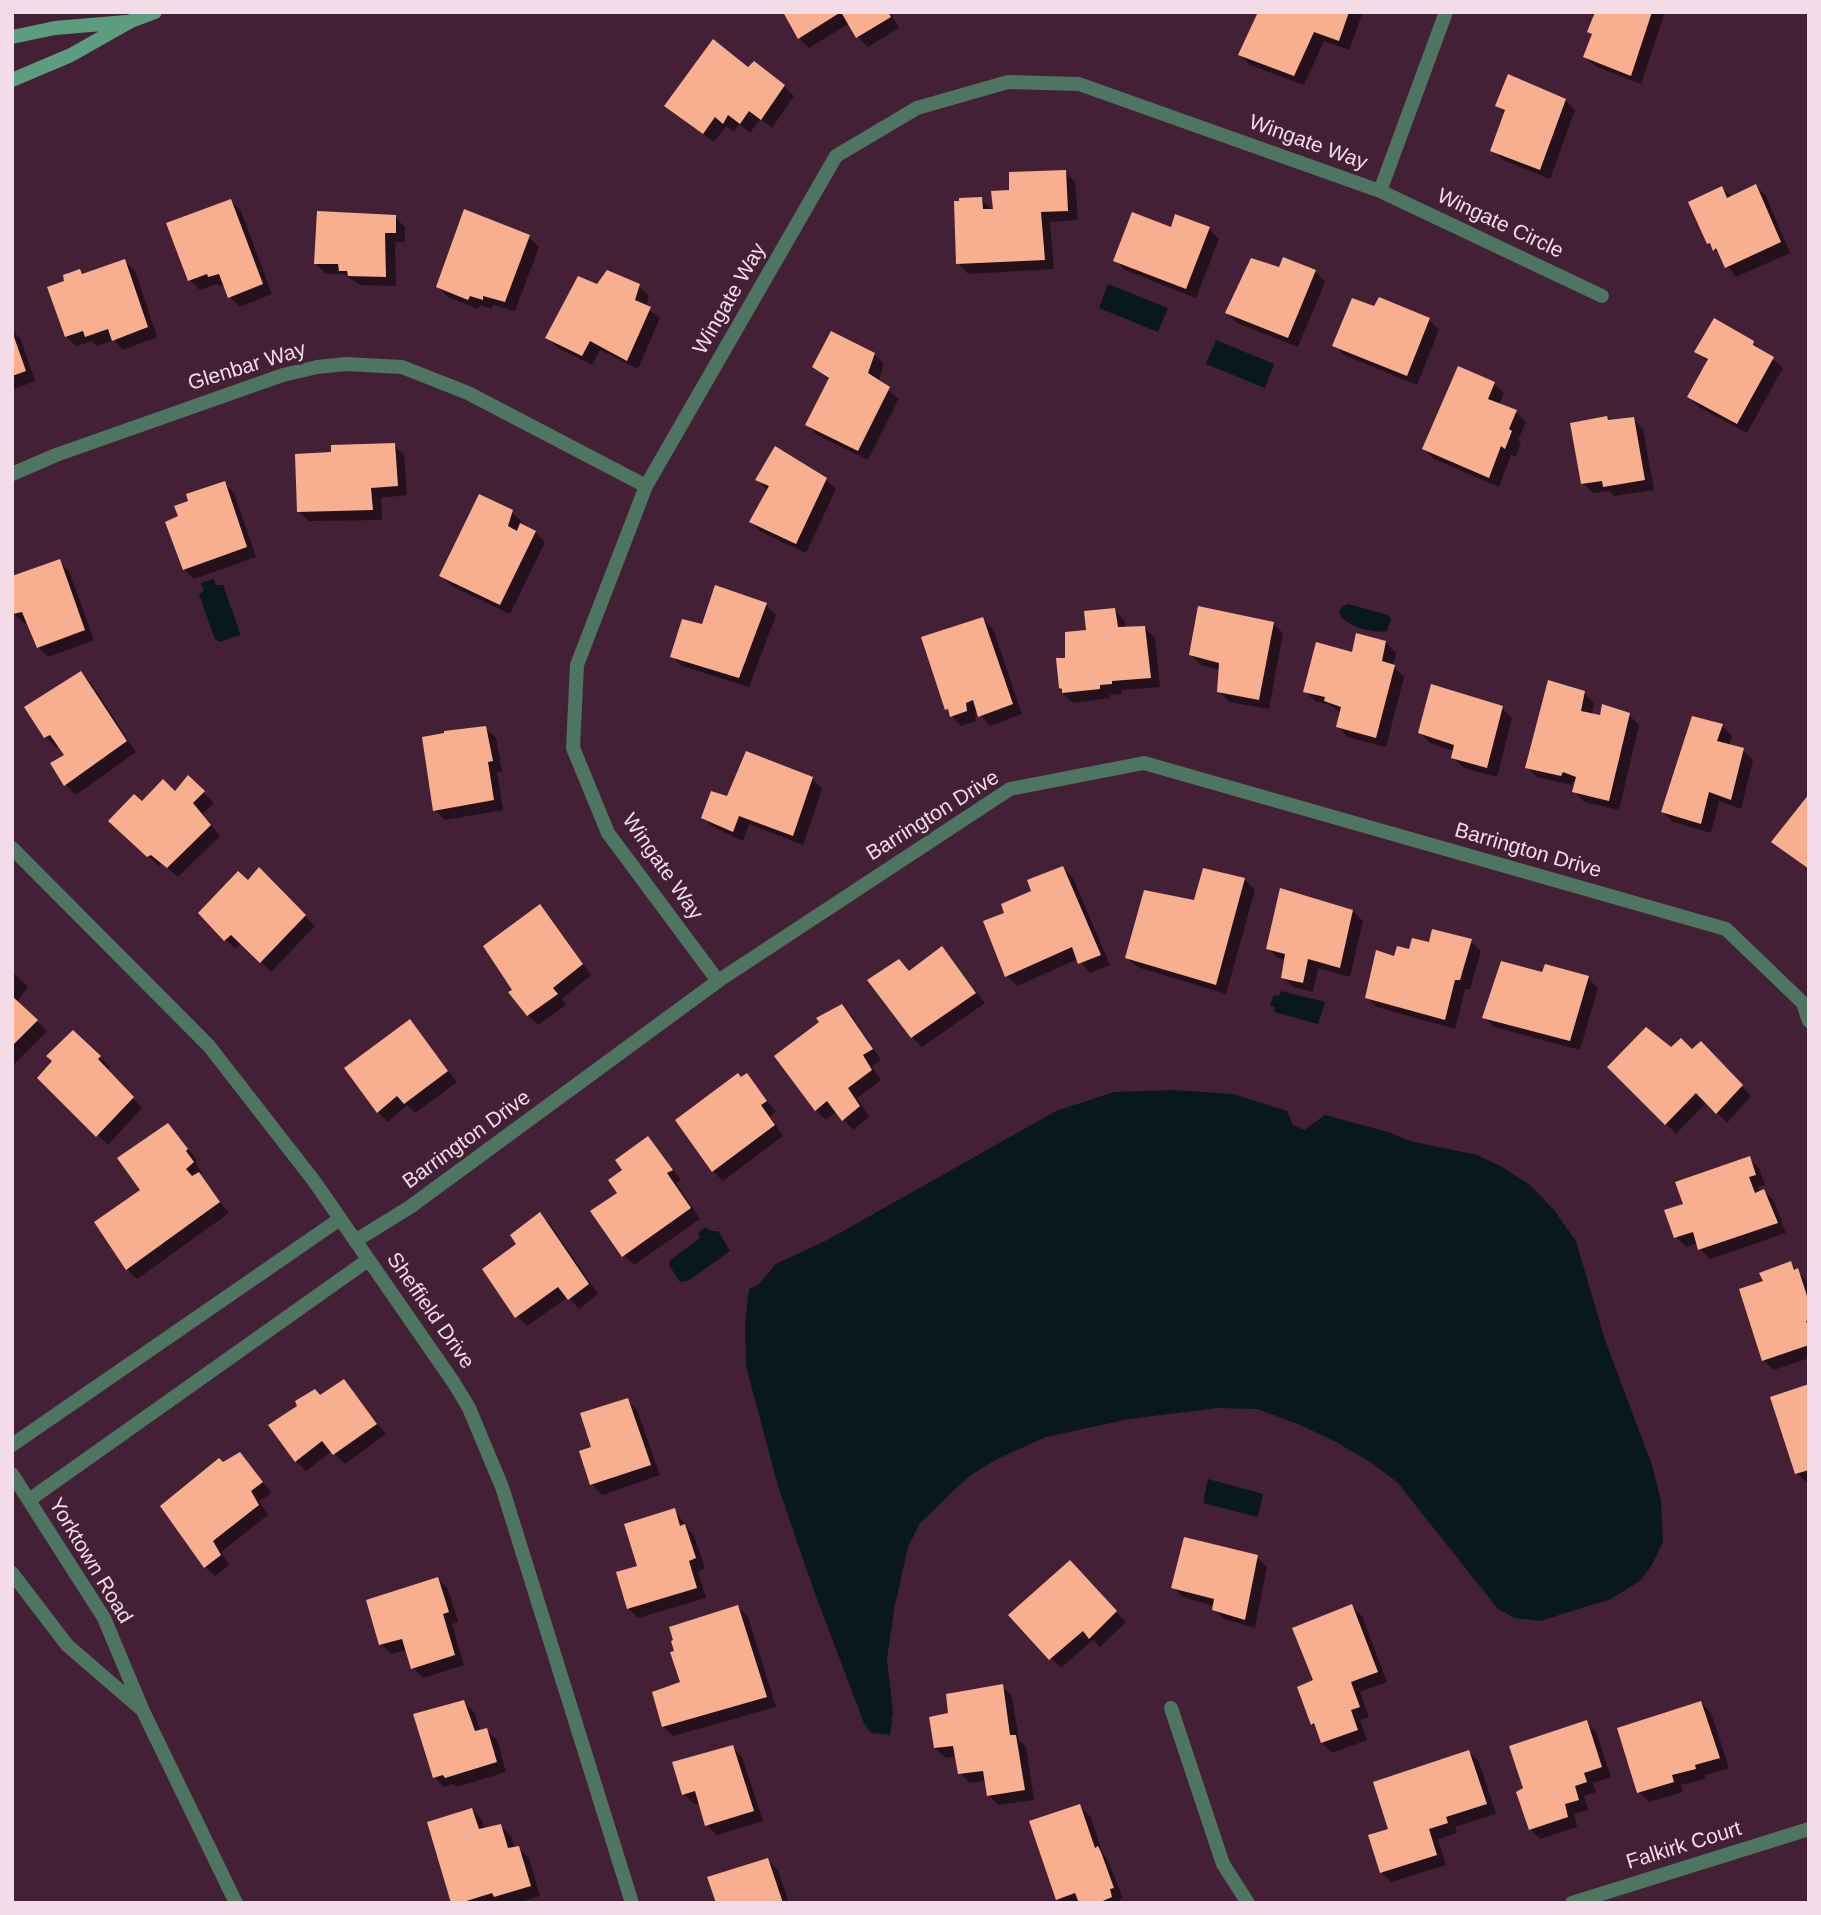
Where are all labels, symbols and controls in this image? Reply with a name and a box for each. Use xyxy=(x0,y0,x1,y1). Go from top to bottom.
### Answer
street label: Wingate Way xyxy=(1245,110,1371,176)
street label: Wingate Circle xyxy=(1433,184,1567,264)
street label: Wingate Way xyxy=(688,239,772,359)
street label: Glenbar Way xyxy=(185,337,309,397)
street label: Barrington Drive xyxy=(862,765,1004,867)
street label: Wingate Way xyxy=(616,809,708,925)
street label: Barrington Drive xyxy=(1452,818,1604,884)
street label: Barrington Drive xyxy=(398,1085,536,1195)
street label: Sheffield Drive xyxy=(381,1248,479,1374)
street label: Yorktown Road xyxy=(43,1494,137,1628)
street label: Falkirk Court xyxy=(1623,1817,1745,1875)

